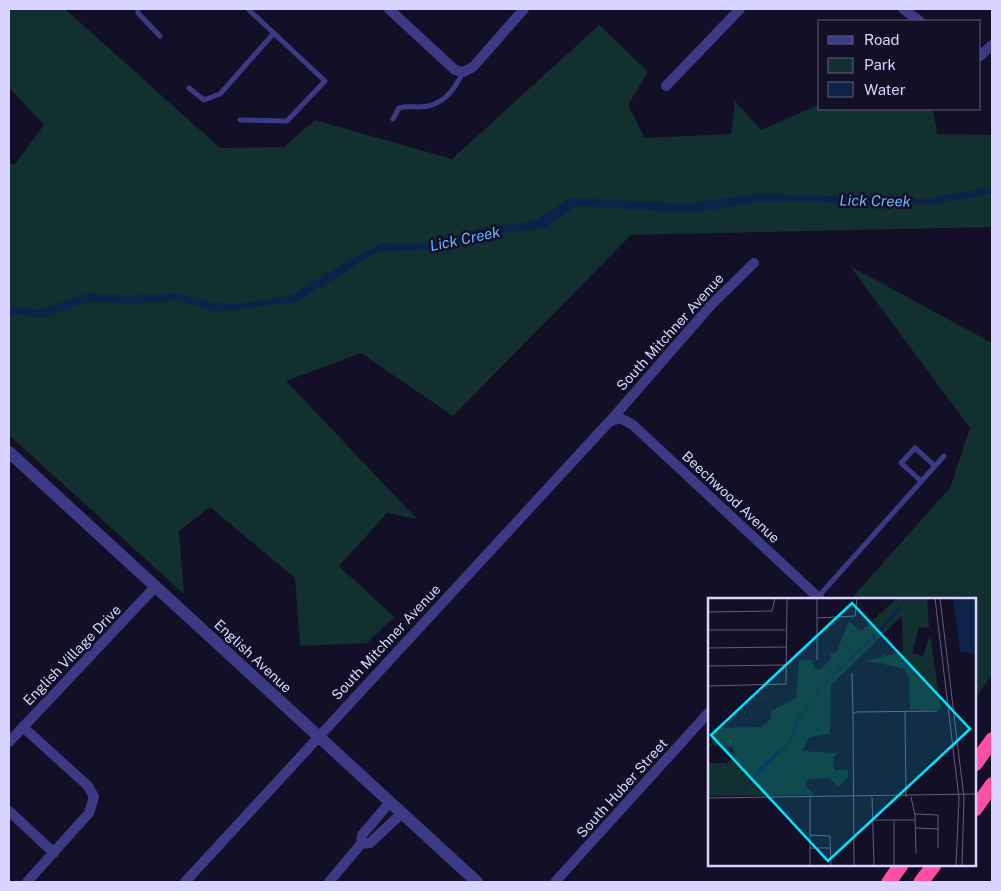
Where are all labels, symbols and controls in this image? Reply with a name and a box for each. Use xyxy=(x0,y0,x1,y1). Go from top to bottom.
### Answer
legend xyxy=(818,20,981,110)
text: Road xyxy=(864,31,900,48)
text: Park xyxy=(864,56,896,73)
text: Water xyxy=(864,81,906,98)
water label: Lick Creek xyxy=(839,191,912,210)
water label: Lick Creek xyxy=(428,223,503,254)
street label: South Mitchner Avenue xyxy=(613,270,727,394)
street label: Beechwood Avenue xyxy=(679,448,783,546)
street label: South Mitchner Avenue xyxy=(328,581,444,703)
inset map xyxy=(708,598,976,866)
street label: English Village Drive xyxy=(20,601,124,709)
street label: English Avenue xyxy=(211,616,295,696)
street label: South Huber Street xyxy=(573,735,671,841)

